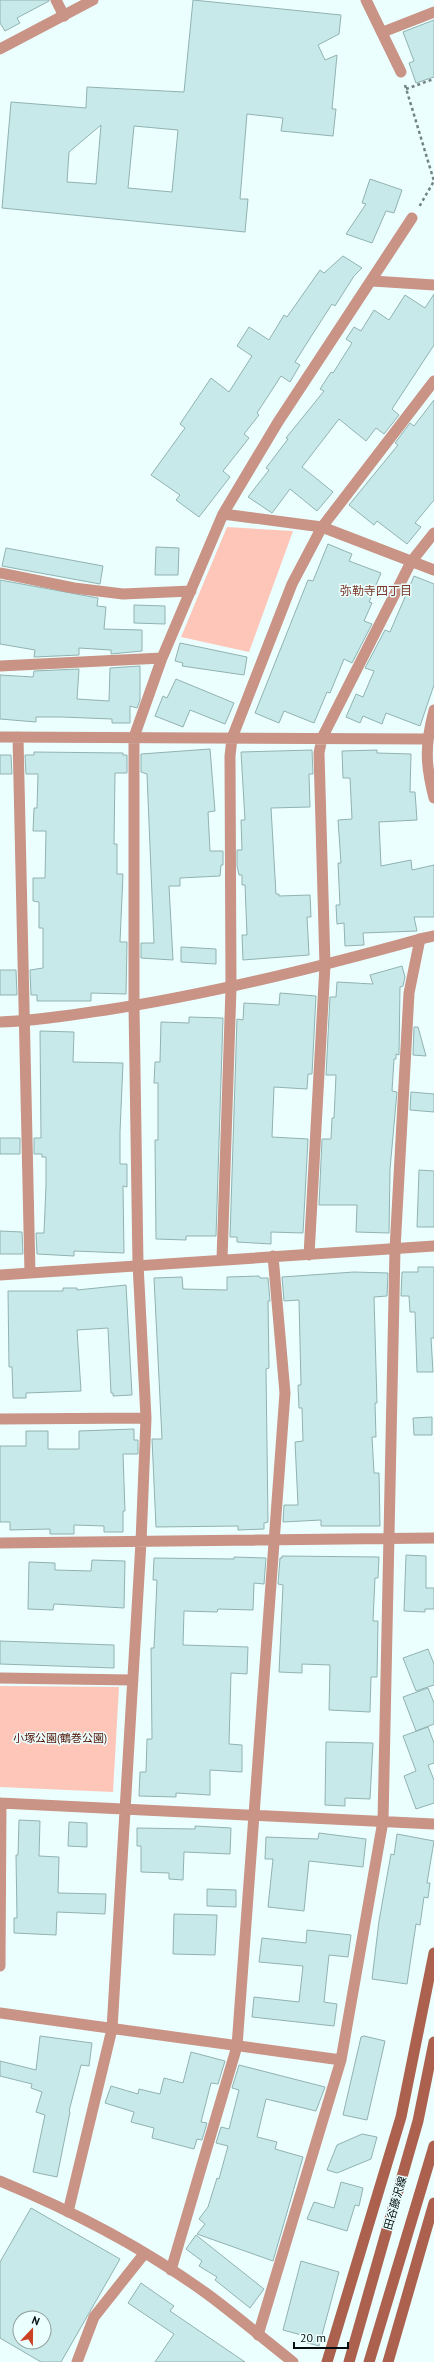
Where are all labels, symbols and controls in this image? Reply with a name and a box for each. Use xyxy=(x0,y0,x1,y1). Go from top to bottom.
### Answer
district label: 弥勒寺四丁目 xyxy=(340,583,412,598)
park label: 小塚公園(鶴巻公園) xyxy=(13,1731,107,1745)
street label: 田谷藤沢線 xyxy=(381,2175,409,2231)
north arrow xyxy=(12,2310,52,2350)
text: N xyxy=(30,2313,42,2329)
scale bar xyxy=(294,2324,348,2350)
text: 20 m xyxy=(300,2330,326,2345)

